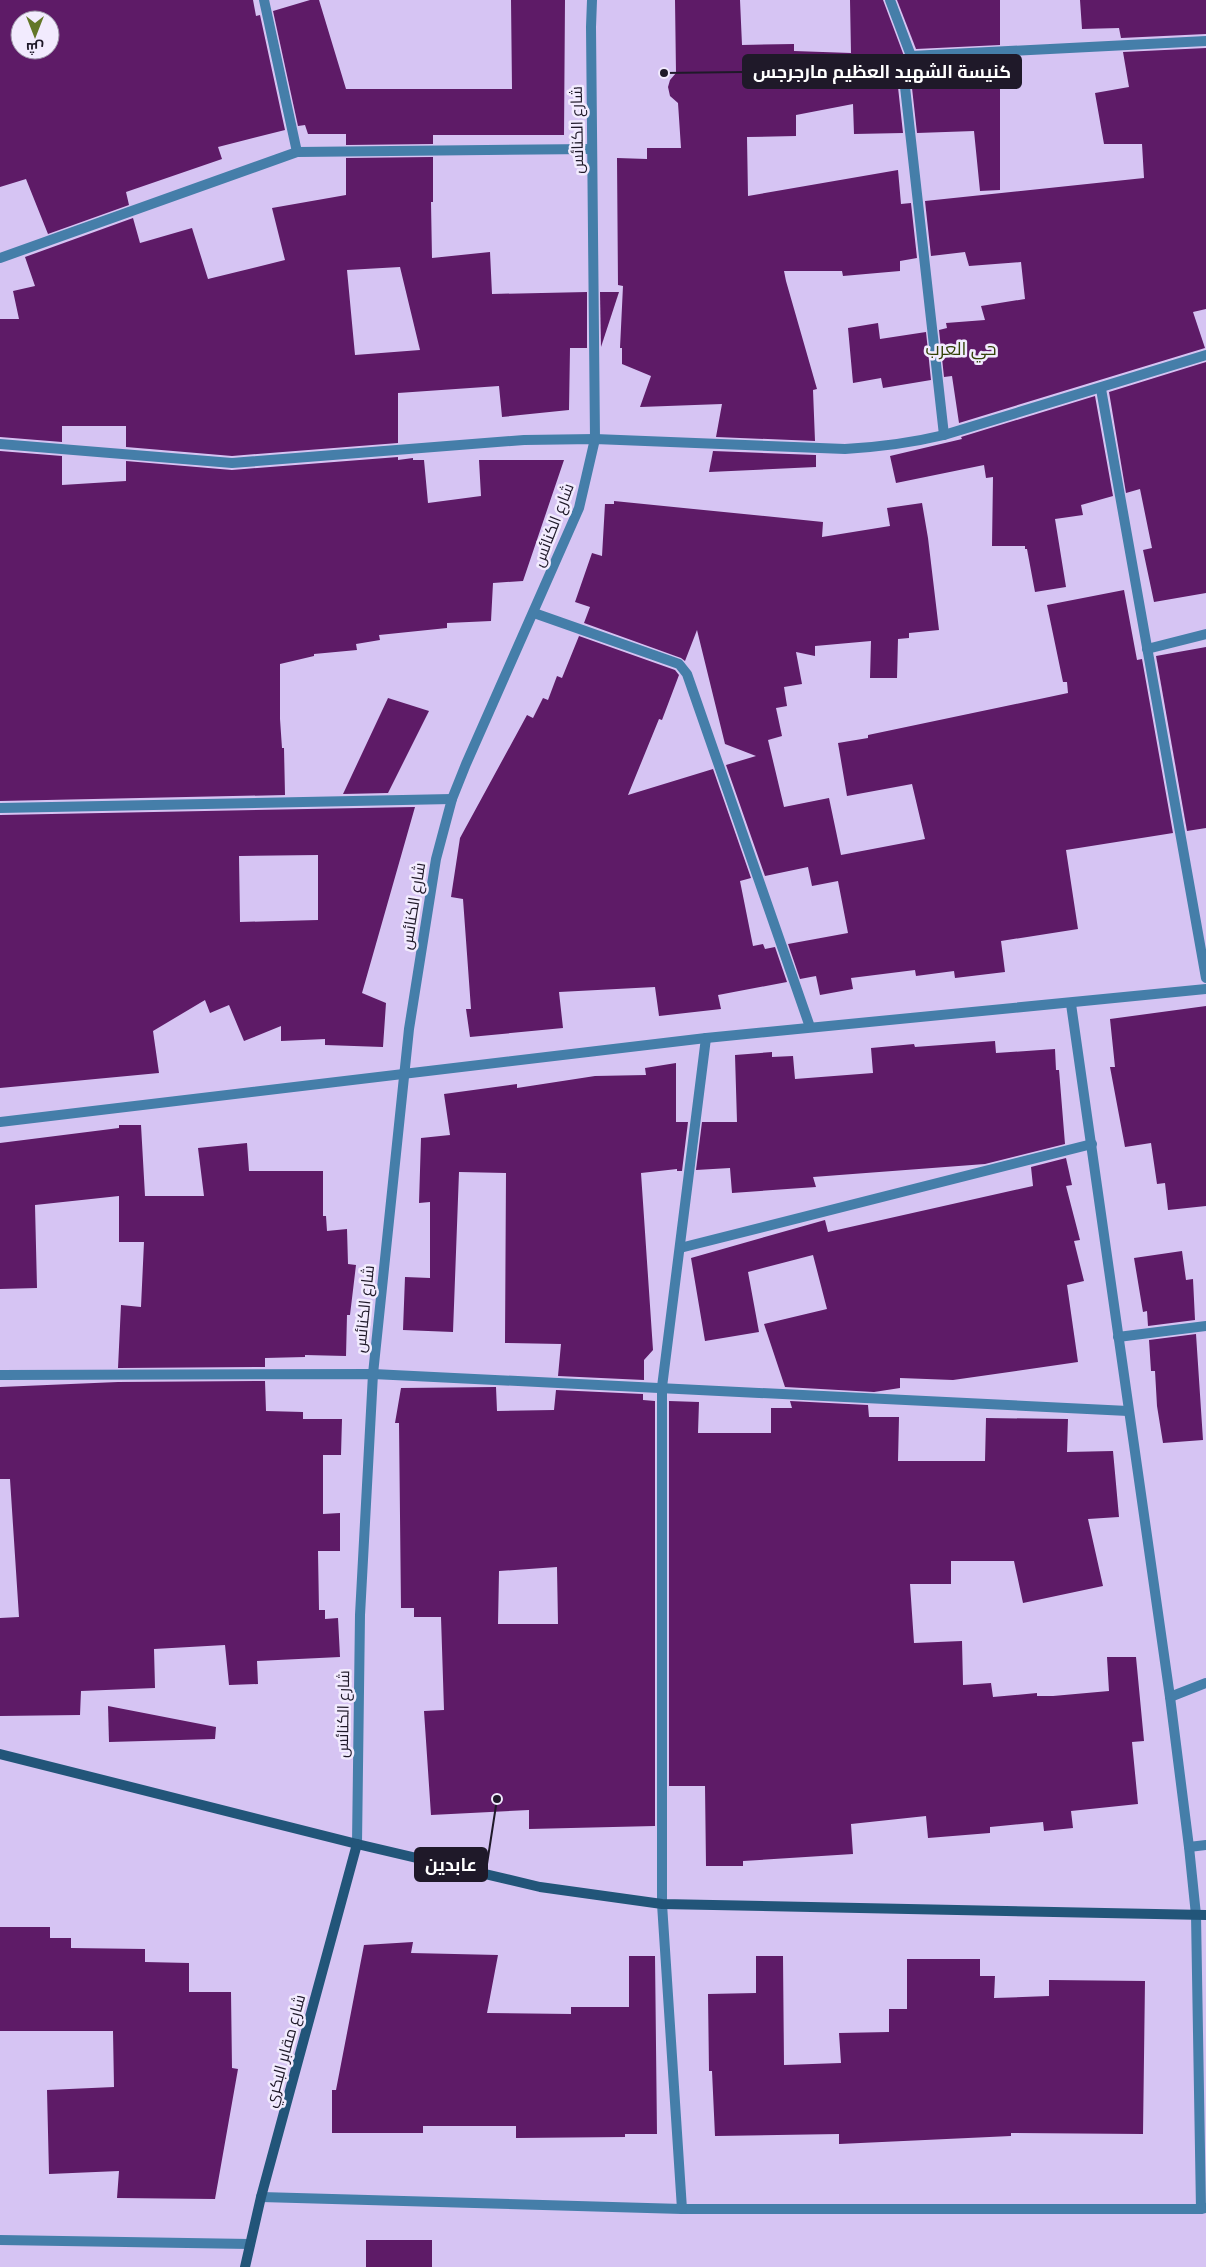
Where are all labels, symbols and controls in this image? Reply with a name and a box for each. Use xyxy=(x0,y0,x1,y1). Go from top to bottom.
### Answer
north arrow xyxy=(10,10,60,60)
text: ش xyxy=(26,39,44,56)
callout: كنيسة الشهيد العظيم مارجرجس xyxy=(743,55,1021,88)
text: كنيسة الشهيد العظيم مارجرجس xyxy=(753,61,1011,84)
street label: شارع الكنائس xyxy=(567,86,589,174)
district label: حي العرب xyxy=(925,338,997,363)
street label: شارع الكنائس xyxy=(528,481,579,570)
street label: شارع الكنائس xyxy=(397,861,431,951)
street label: شارع الكنائس xyxy=(350,1264,380,1354)
street label: شارع الكنائس xyxy=(333,1670,355,1758)
callout: عابدين xyxy=(415,1848,487,1881)
text: عابدين xyxy=(425,1854,477,1876)
street label: شارع مقابر البكري xyxy=(261,1992,313,2111)

